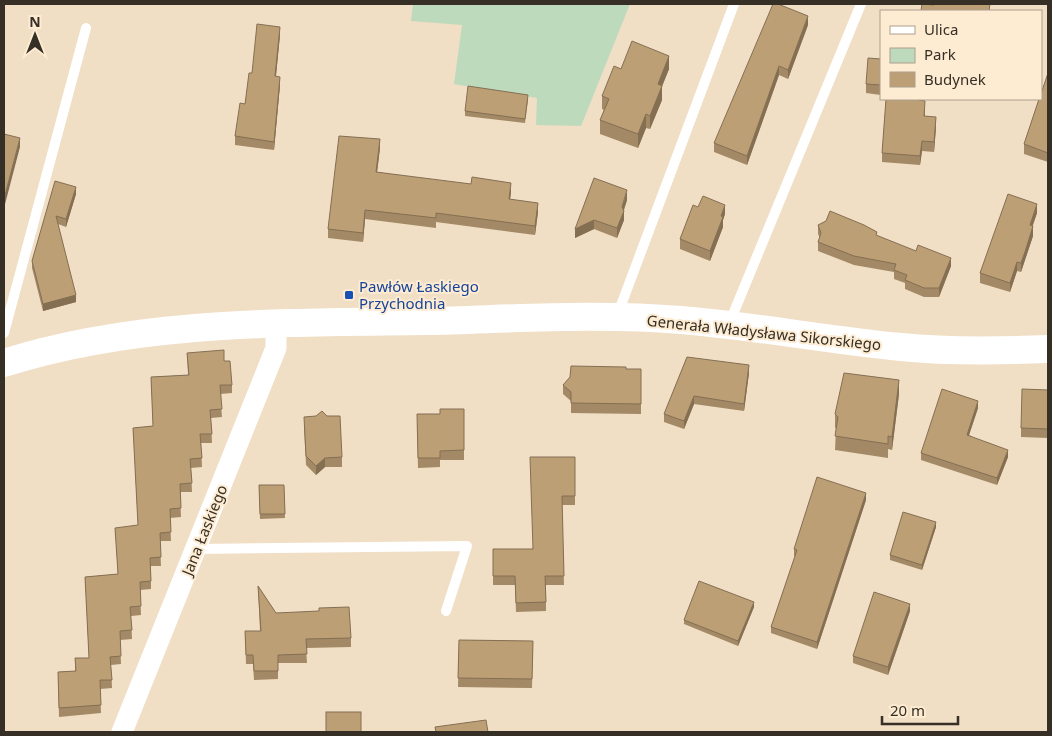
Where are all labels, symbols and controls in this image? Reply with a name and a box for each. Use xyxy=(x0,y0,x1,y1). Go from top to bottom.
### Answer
north arrow xyxy=(10,10,60,60)
legend xyxy=(880,10,1042,100)
text: N xyxy=(29,12,41,31)
text: Ulica xyxy=(924,19,958,39)
text: Park xyxy=(924,44,956,64)
text: Budynek xyxy=(924,69,986,89)
place label: Pawłów Łaskiego Przychodnia xyxy=(359,276,479,313)
marker: Pawłów Łaskiego Przychodnia xyxy=(343,289,355,301)
street label: Generała Władysława Sikorskiego xyxy=(646,310,882,354)
street label: Jana Łaskiego xyxy=(176,482,231,580)
scale bar xyxy=(882,694,958,726)
text: 20 m xyxy=(890,700,925,720)

